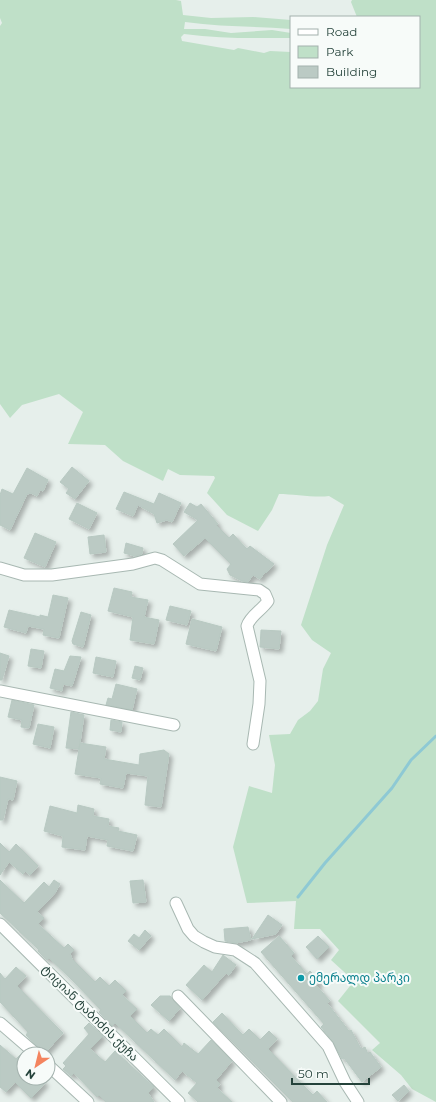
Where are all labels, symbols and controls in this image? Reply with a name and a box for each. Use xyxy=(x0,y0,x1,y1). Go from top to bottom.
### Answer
legend xyxy=(290,16,420,88)
text: Road xyxy=(326,24,357,39)
text: Park xyxy=(326,44,354,59)
text: Building xyxy=(326,64,377,79)
street label: ტიციან ტაბიძის ქუჩა xyxy=(39,961,142,1064)
place label: ემერალდ პარკი xyxy=(309,970,410,986)
marker: ემერალდ პარკი xyxy=(296,973,306,983)
north arrow xyxy=(16,1046,56,1086)
scale bar xyxy=(292,1060,369,1086)
text: N xyxy=(23,1066,38,1082)
text: 50 m xyxy=(298,1066,329,1081)

